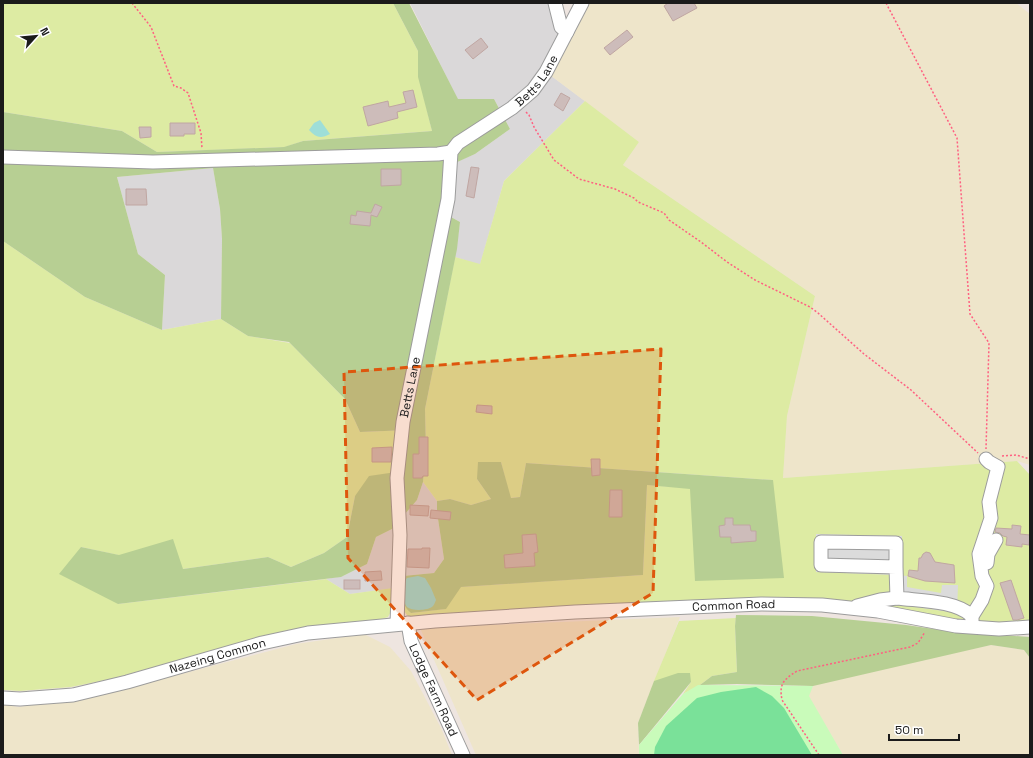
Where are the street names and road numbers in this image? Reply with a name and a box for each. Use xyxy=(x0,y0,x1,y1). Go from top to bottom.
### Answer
street label: Betts Lane xyxy=(512,52,562,110)
street label: Betts Lane xyxy=(396,355,424,419)
street label: Common Road xyxy=(692,596,775,615)
street label: Nazeing Common xyxy=(167,634,268,677)
street label: Lodge Farm Road xyxy=(405,641,461,739)

